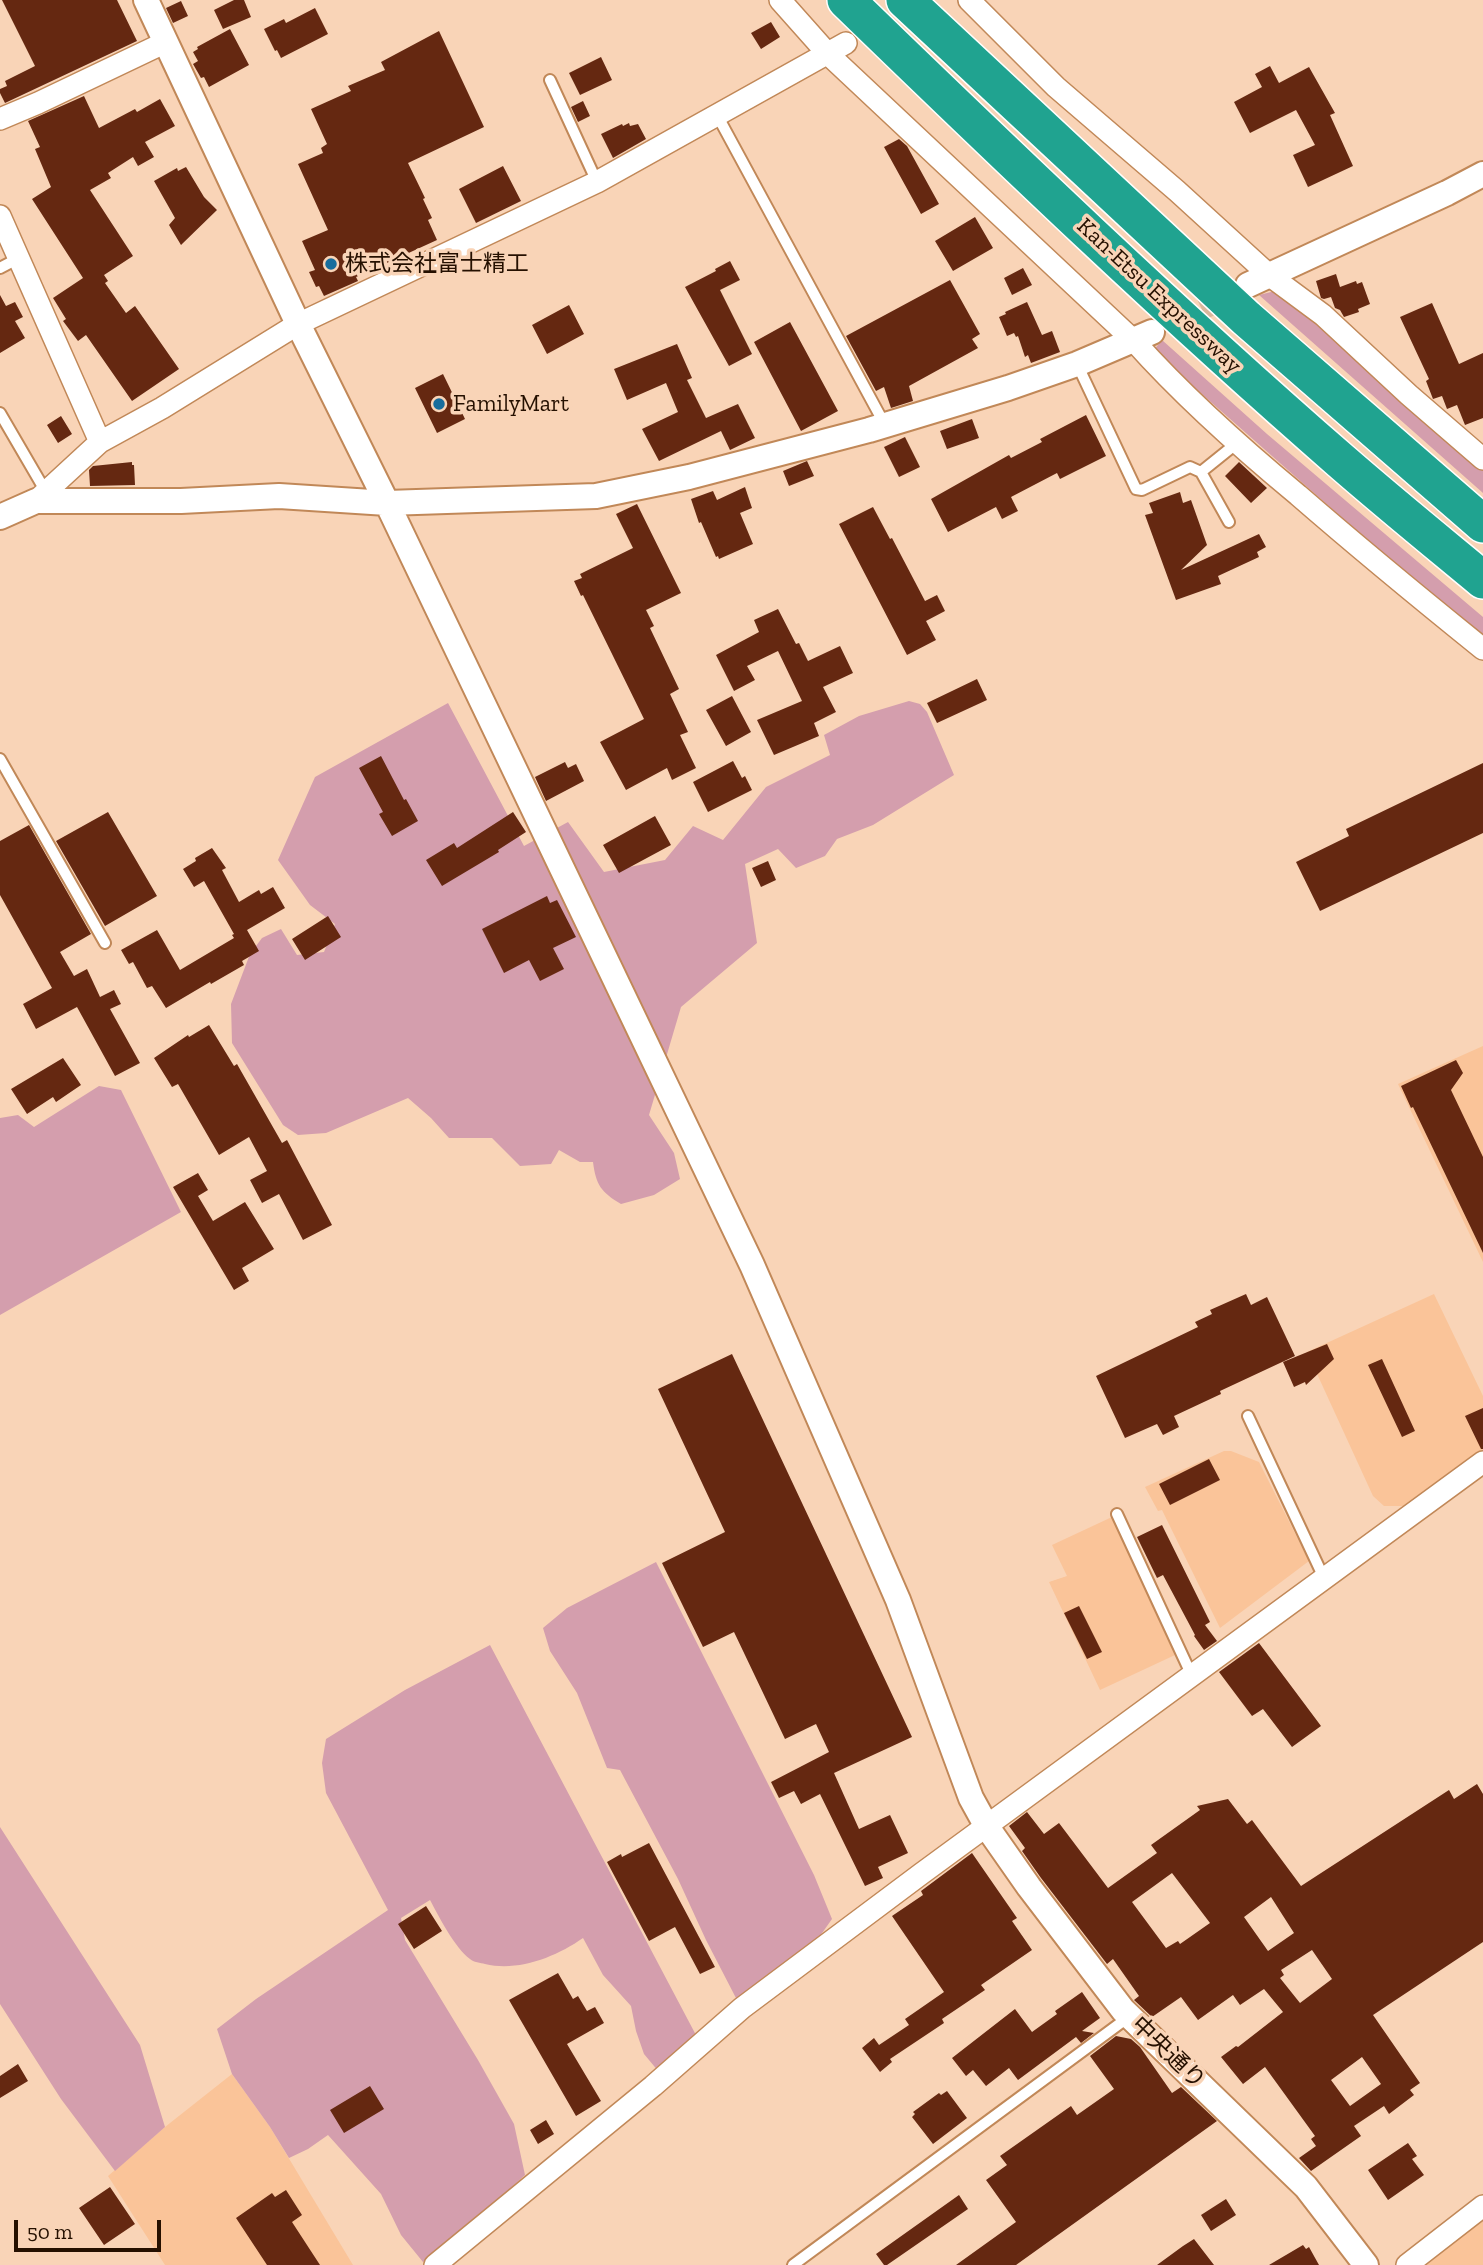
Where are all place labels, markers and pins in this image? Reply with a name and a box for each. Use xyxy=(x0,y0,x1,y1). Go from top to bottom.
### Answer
place label: 株式会社富士精工 xyxy=(345,250,529,278)
marker: 株式会社富士精工 xyxy=(323,256,339,272)
place label: FamilyMart xyxy=(453,390,569,418)
marker: FamilyMart xyxy=(431,396,447,412)

